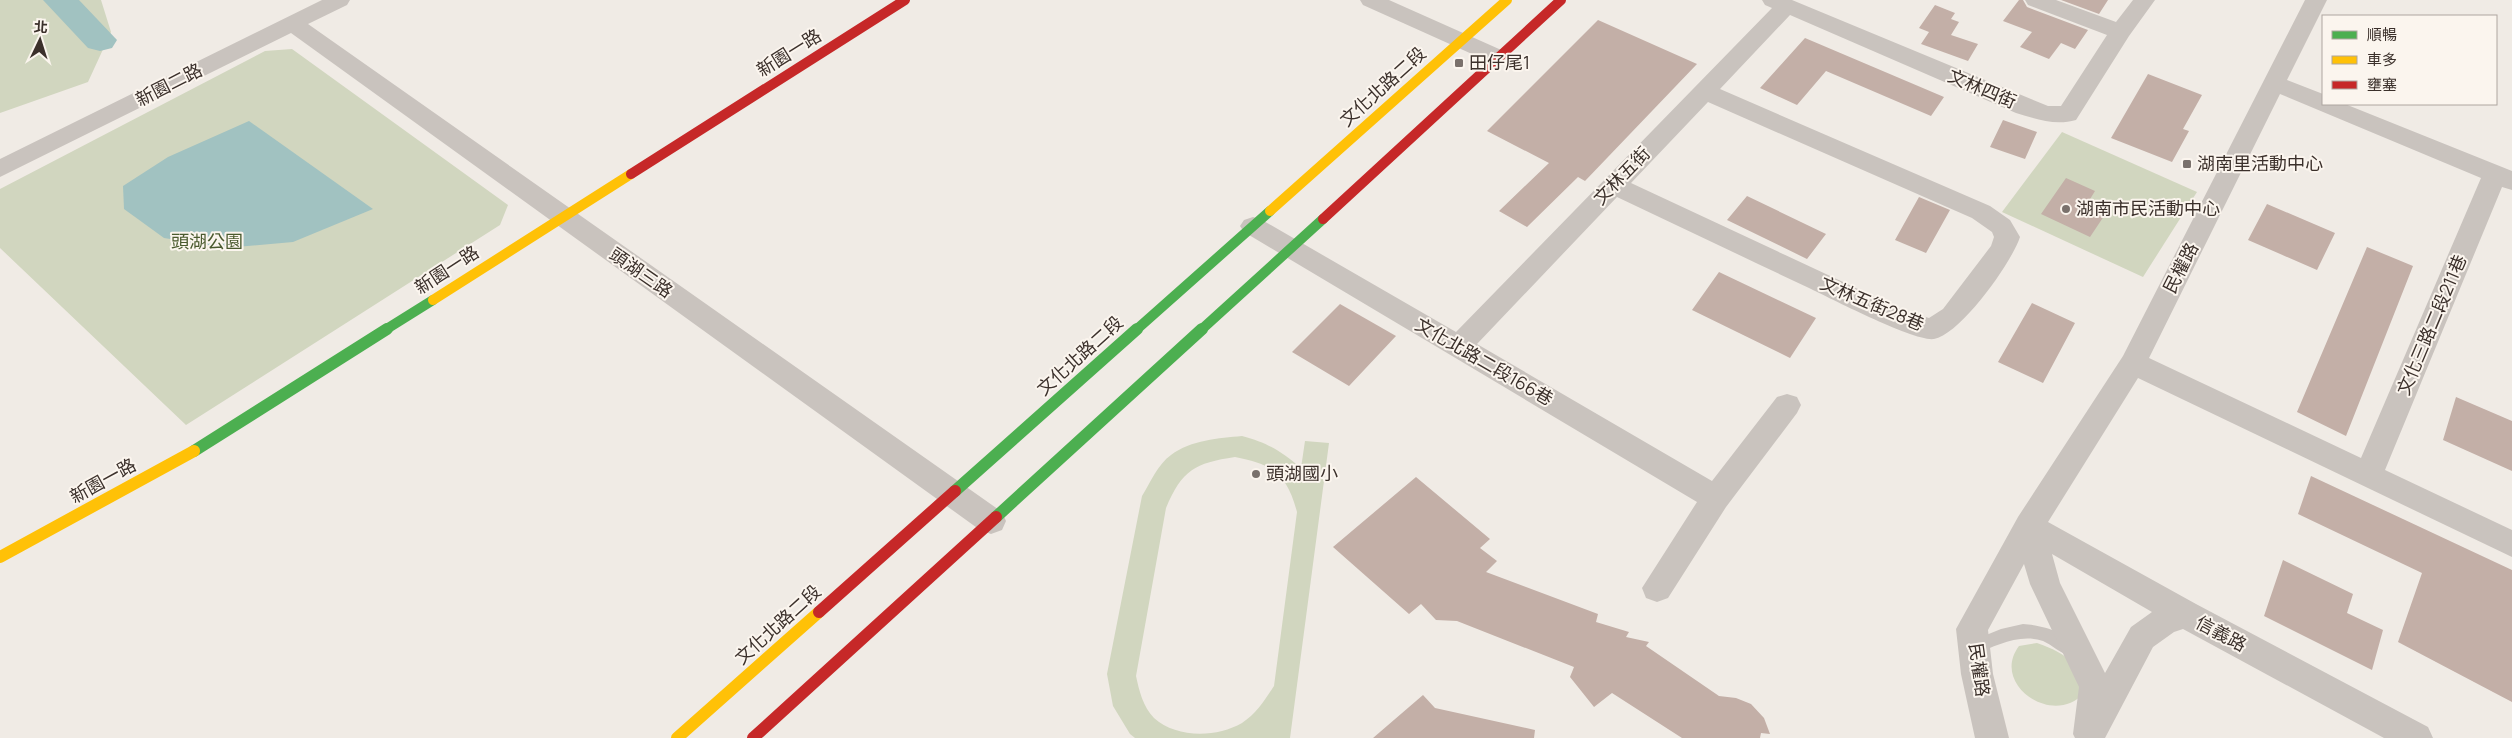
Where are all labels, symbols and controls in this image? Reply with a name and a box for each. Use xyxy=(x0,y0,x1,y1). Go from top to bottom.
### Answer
north arrow xyxy=(15,15,65,65)
legend xyxy=(2322,15,2497,105)
text: 北 xyxy=(33,17,49,36)
street label: 新園一路 xyxy=(752,23,825,81)
text: 順暢 xyxy=(2367,24,2397,45)
street label: 文化北路二段 xyxy=(1334,41,1430,131)
text: 車多 xyxy=(2367,49,2397,70)
place label: 田仔尾1 xyxy=(1469,50,1530,74)
street label: 新園二路 xyxy=(131,57,206,111)
marker: 田仔尾1 xyxy=(1453,57,1465,69)
street label: 文林四街 xyxy=(1945,63,2020,113)
text: 壅塞 xyxy=(2367,74,2397,95)
street label: 文林五街 xyxy=(1588,141,1655,210)
place label: 湖南里活動中心 xyxy=(2197,151,2323,175)
marker: 湖南里活動中心 xyxy=(2181,158,2193,170)
place label: 湖南市民活動中心 xyxy=(2076,196,2220,220)
marker: 湖南市民活動中心 xyxy=(2060,203,2072,215)
park label: 頭湖公園 xyxy=(171,229,243,253)
street label: 民權路 xyxy=(2157,238,2203,297)
street label: 新園一路 xyxy=(410,239,483,299)
street label: 頭湖三路 xyxy=(605,242,678,303)
street label: 文化三路二段211巷 xyxy=(2391,251,2471,398)
street label: 文林五街28巷 xyxy=(1817,270,1928,336)
street label: 文化北路二段 xyxy=(1031,310,1127,400)
street label: 文化北路二段166巷 xyxy=(1411,312,1558,410)
street label: 新園一路 xyxy=(65,452,140,508)
place label: 頭湖國小 xyxy=(1266,461,1338,485)
marker: 頭湖國小 xyxy=(1250,468,1262,480)
street label: 文化北路二段 xyxy=(729,579,825,669)
street label: 信義路 xyxy=(2192,610,2251,656)
street label: 民權路 xyxy=(1964,641,1996,698)

